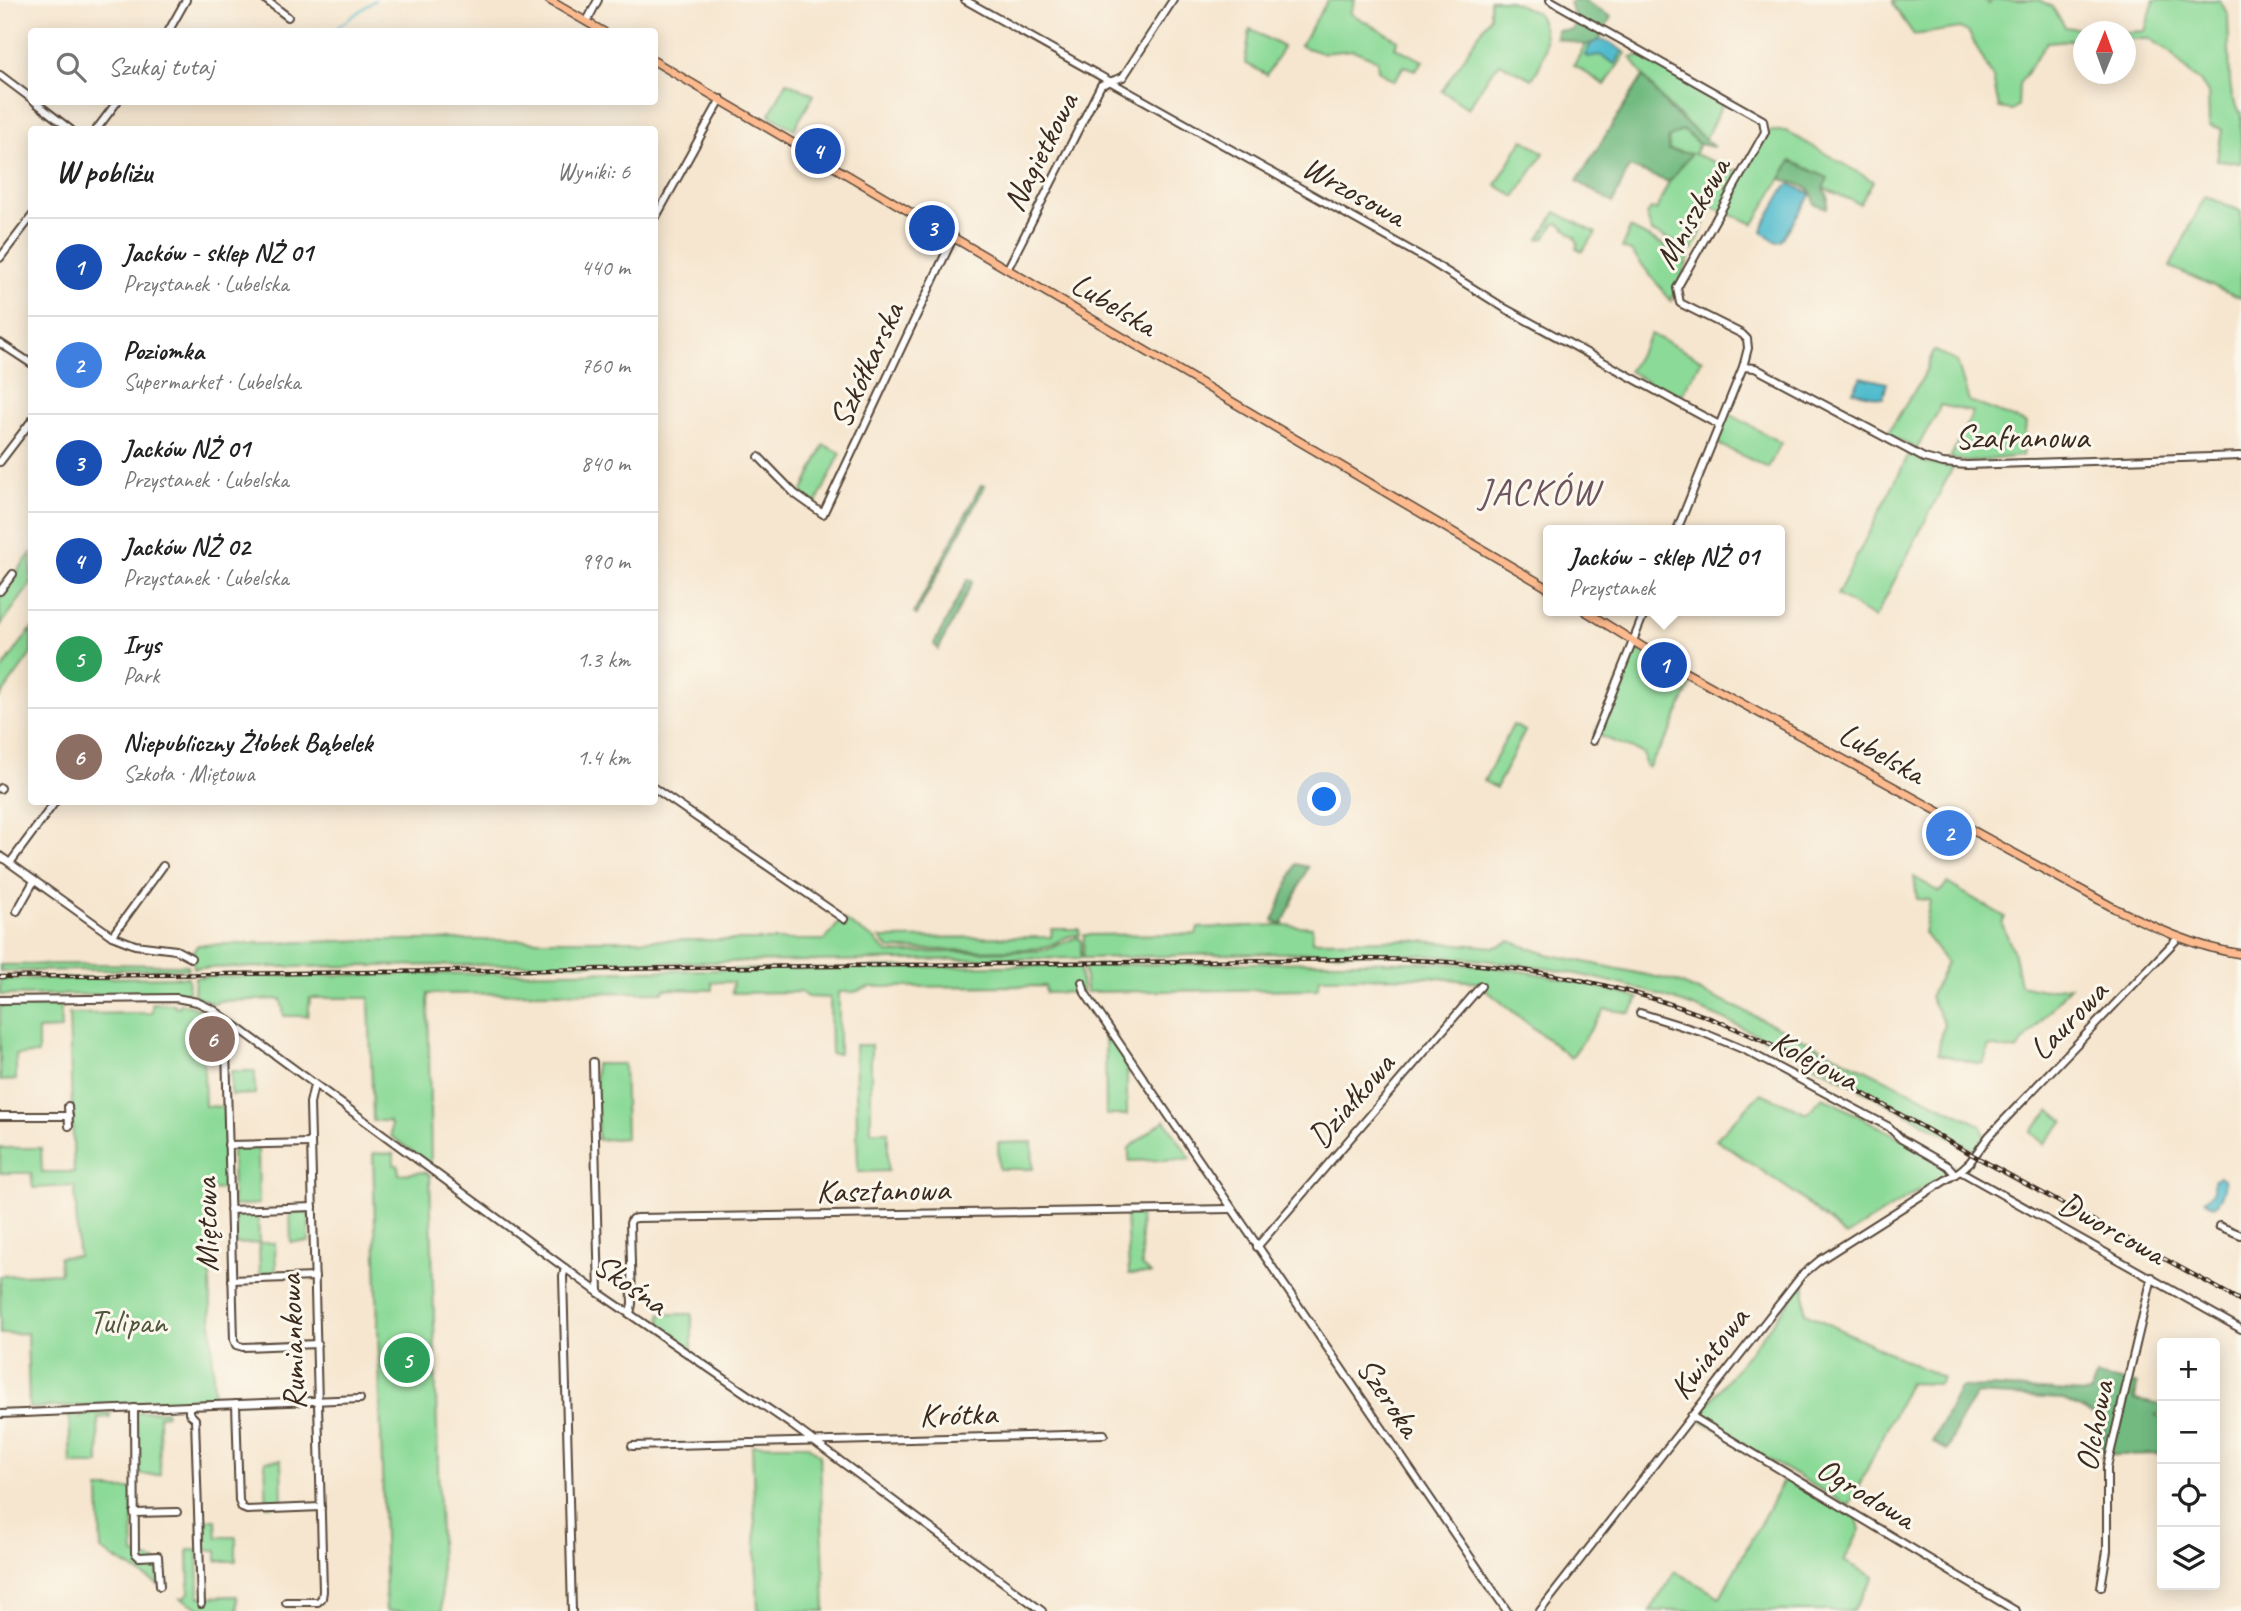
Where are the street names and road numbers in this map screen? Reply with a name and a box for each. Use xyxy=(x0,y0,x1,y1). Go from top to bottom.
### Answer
street label: Nagietkowa xyxy=(992,84,1088,218)
street label: Wrzosowa xyxy=(1295,146,1415,238)
street label: Mniszkowa xyxy=(1644,148,1741,276)
street label: Lubelska xyxy=(1064,262,1166,347)
street label: Szkółkarska xyxy=(819,294,914,434)
street label: Szafranowa xyxy=(1955,416,2092,458)
street label: Lubelska xyxy=(1832,712,1935,795)
street label: Laurowa xyxy=(2020,969,2118,1069)
street label: Kolejowa xyxy=(1764,1020,1868,1101)
street label: Działkowa xyxy=(1298,1043,1405,1156)
street label: Kasztanowa xyxy=(816,1168,953,1212)
street label: Miętowa xyxy=(184,1176,228,1272)
street label: Dworcowa xyxy=(2052,1182,2175,1275)
street label: Skośna xyxy=(586,1244,678,1326)
street label: Rumiankowa xyxy=(269,1272,315,1411)
street label: Kwiatowa xyxy=(1660,1296,1760,1408)
street label: Szeroka xyxy=(1347,1349,1432,1447)
street label: Olchowa xyxy=(2065,1376,2124,1475)
street label: Krótka xyxy=(919,1392,1000,1436)
street label: Ogrodowa xyxy=(1809,1447,1925,1540)

